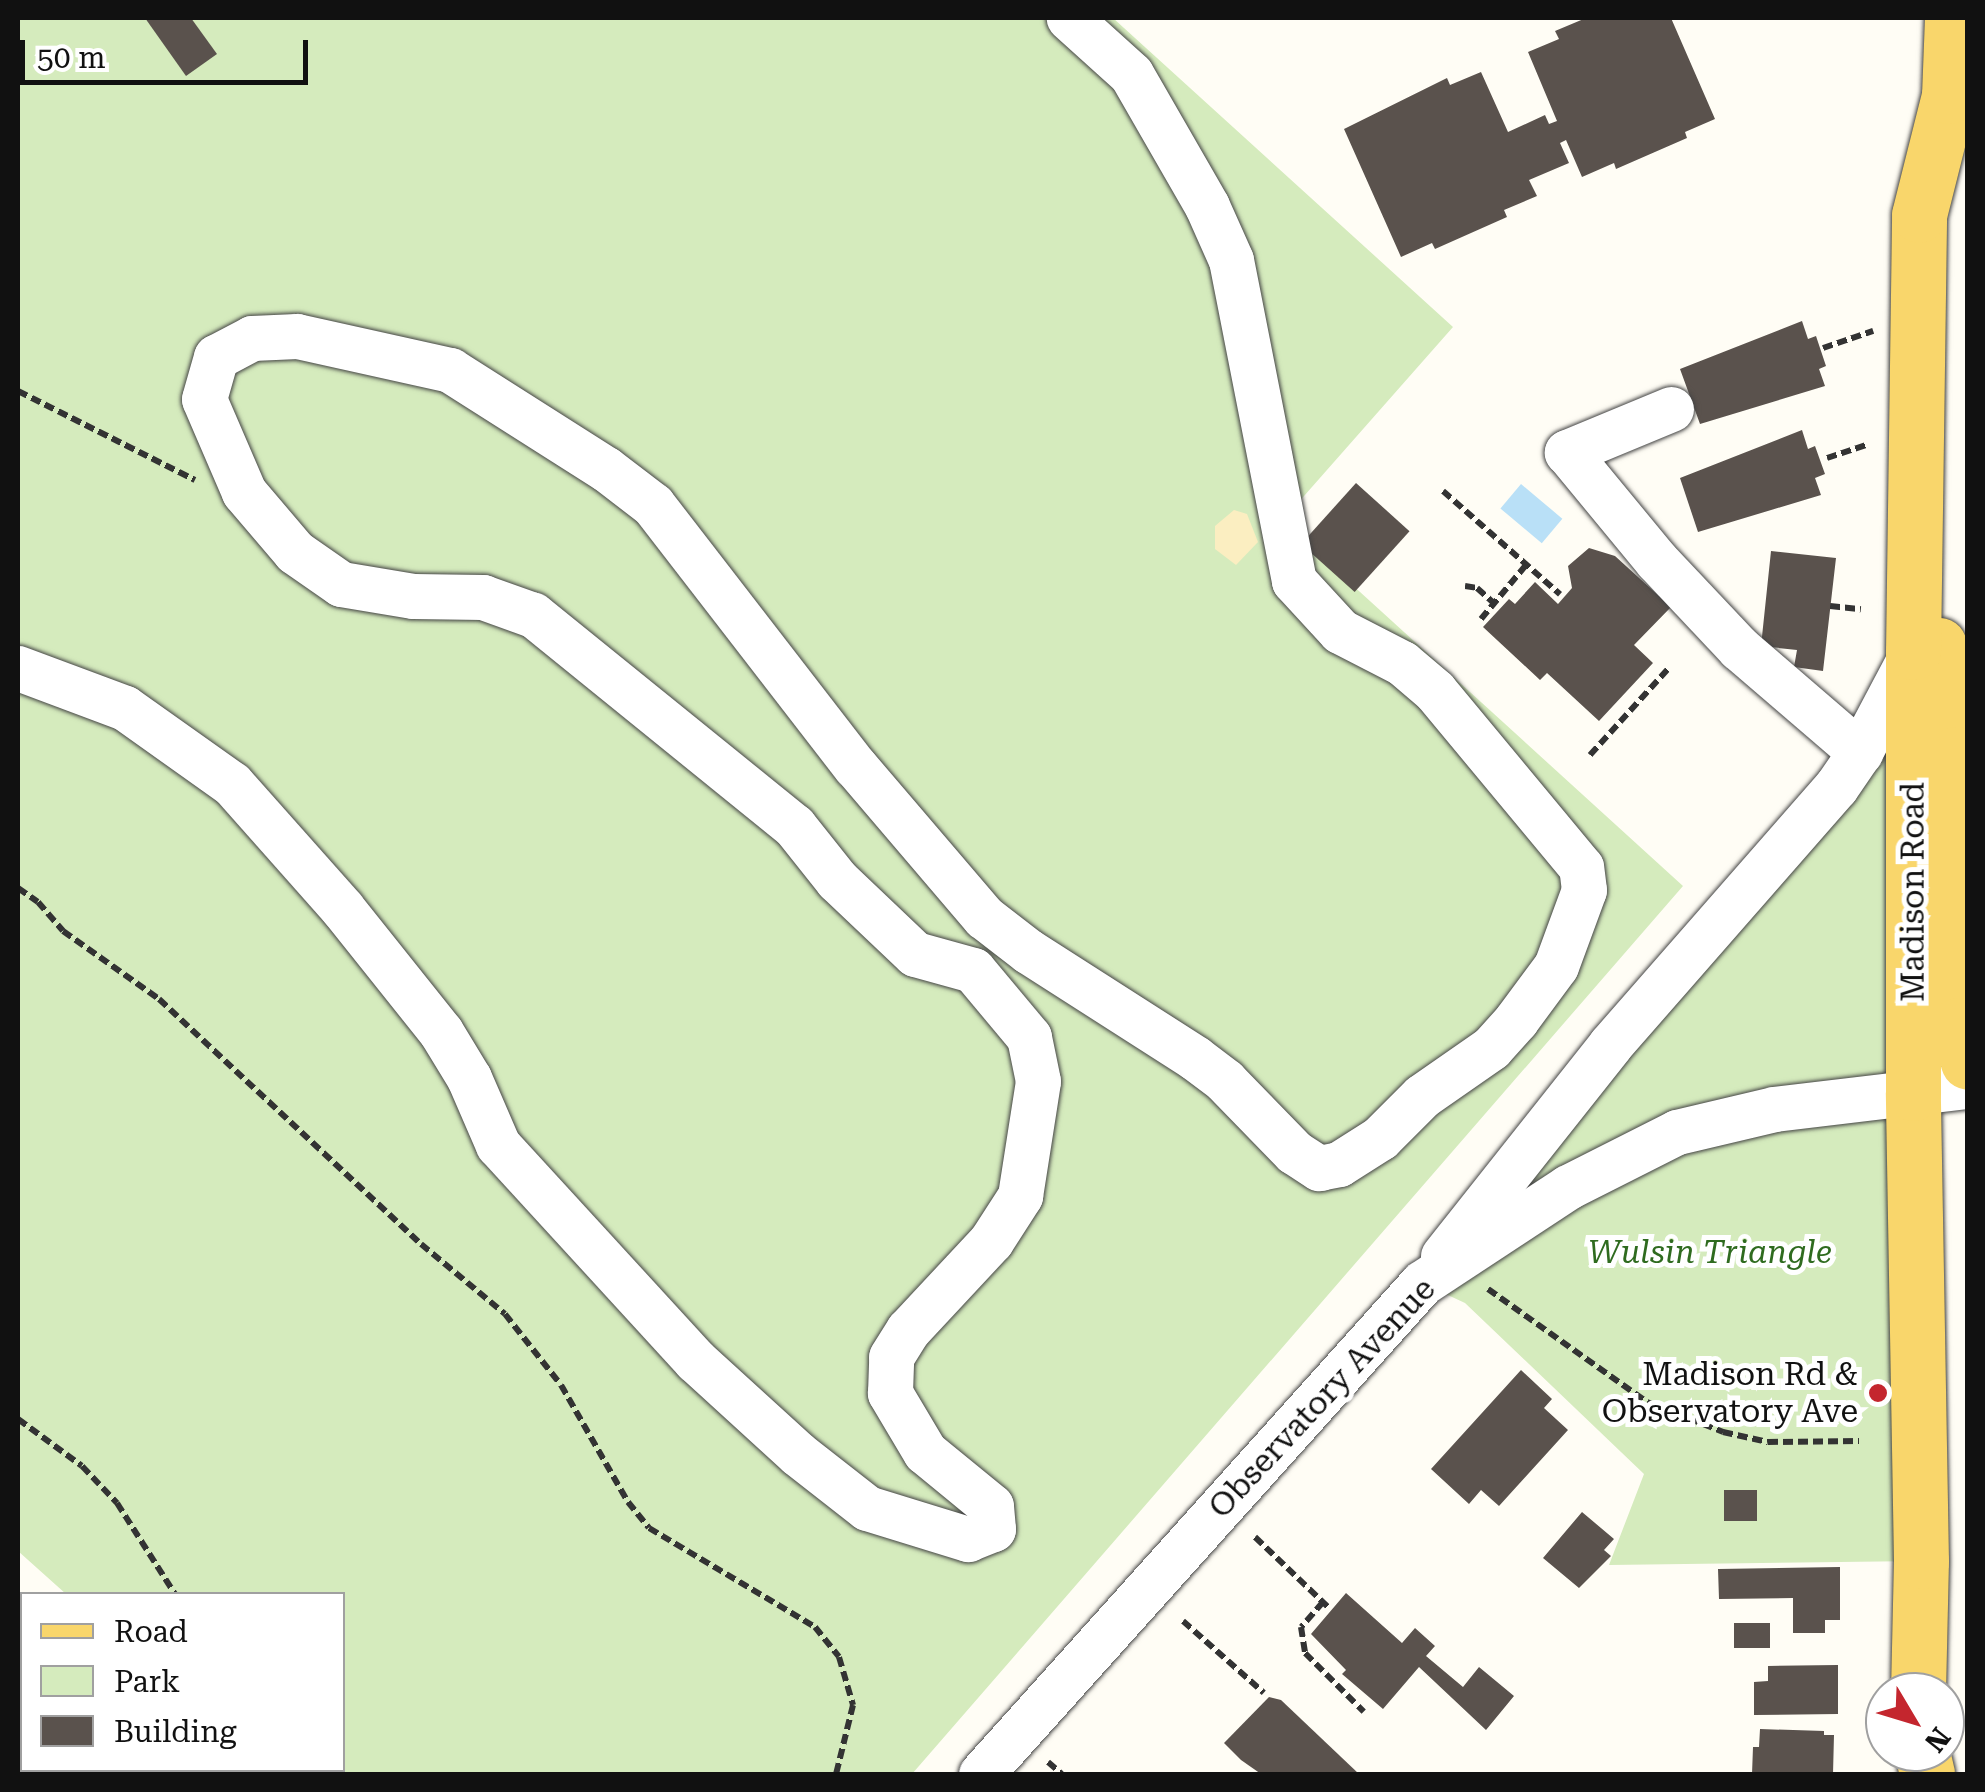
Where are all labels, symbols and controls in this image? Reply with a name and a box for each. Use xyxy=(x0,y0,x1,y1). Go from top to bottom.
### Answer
scale bar xyxy=(25,20,312,82)
text: 50 m xyxy=(37,40,106,75)
street label: Madison Road xyxy=(1894,782,1932,1002)
park label: Wulsin Triangle xyxy=(1588,1233,1832,1271)
street label: Observatory Avenue xyxy=(1201,1270,1443,1526)
place label: Madison Rd & Observatory Ave xyxy=(1602,1356,1858,1431)
marker: Madison Rd & Observatory Ave xyxy=(1867,1382,1889,1404)
legend xyxy=(20,1592,345,1772)
text: Road xyxy=(114,1614,188,1649)
text: Park xyxy=(114,1664,180,1699)
north arrow xyxy=(1865,1672,1965,1772)
text: Building xyxy=(114,1714,237,1749)
text: N xyxy=(1918,1721,1957,1758)

